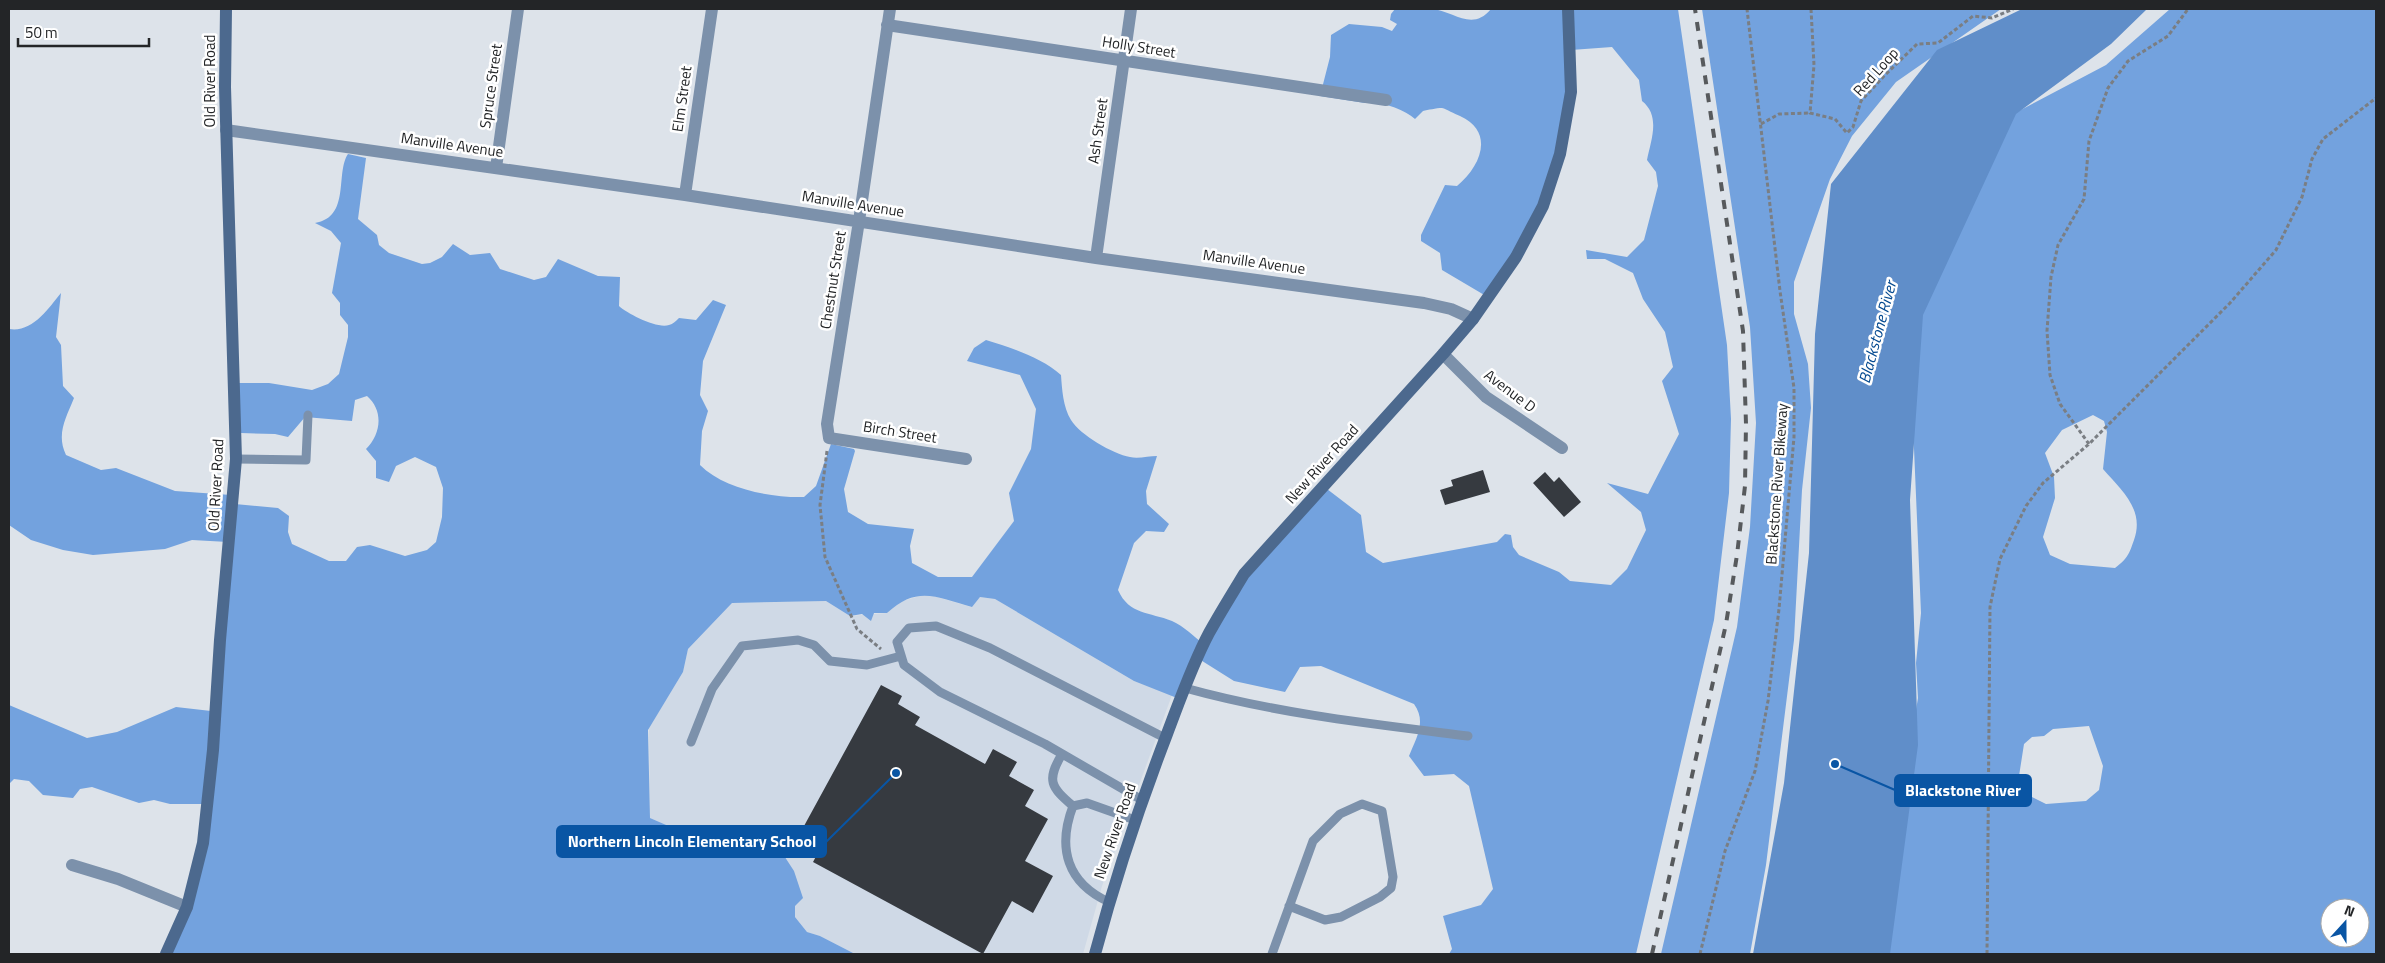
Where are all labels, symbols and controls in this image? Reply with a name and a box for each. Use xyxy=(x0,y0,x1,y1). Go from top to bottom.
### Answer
scale bar xyxy=(18,15,149,47)
text: 50 m xyxy=(25,21,58,44)
street label: Holly Street xyxy=(1101,29,1178,64)
street label: Old River Road xyxy=(198,35,221,127)
street label: Spruce Street xyxy=(473,41,508,130)
street label: Red Loop xyxy=(1847,42,1904,101)
street label: Elm Street xyxy=(666,64,698,133)
street label: Ash Street xyxy=(1082,96,1114,165)
street label: Manville Avenue xyxy=(399,126,505,163)
street label: Manville Avenue xyxy=(800,184,906,223)
street label: Chestnut Street xyxy=(813,228,852,331)
street label: Manville Avenue xyxy=(1201,243,1307,280)
water label: Blackstone River xyxy=(1852,276,1903,386)
street label: Avenue D xyxy=(1479,363,1541,418)
street label: Blackstone River Bikeway xyxy=(1759,402,1794,565)
street label: Birch Street xyxy=(862,414,939,449)
street label: New River Road xyxy=(1279,419,1364,509)
street label: Old River Road xyxy=(202,438,229,532)
callout: Blackstone River xyxy=(1895,775,2031,806)
text: Blackstone River xyxy=(1905,778,2021,802)
street label: New River Road xyxy=(1087,780,1142,882)
callout: Northern Lincoln Elementary School xyxy=(557,826,826,857)
text: Northern Lincoln Elementary School xyxy=(568,829,816,853)
north arrow xyxy=(2320,898,2370,948)
text: N xyxy=(2342,899,2358,922)

